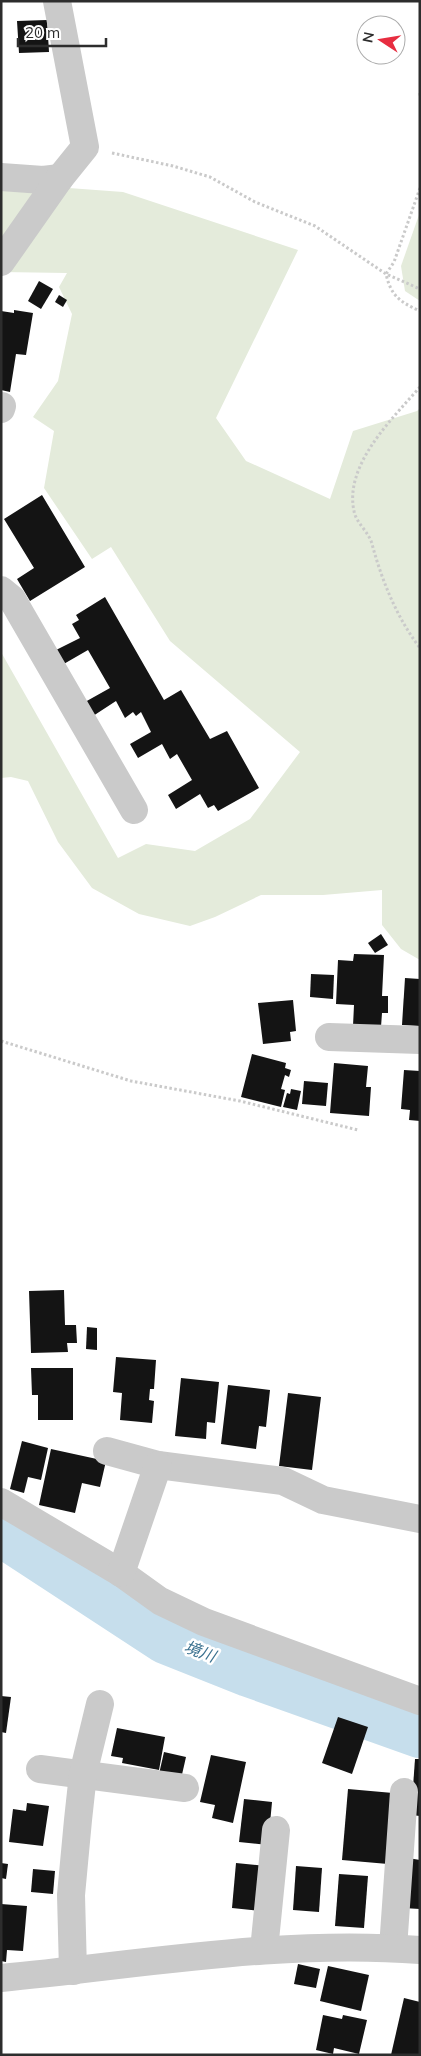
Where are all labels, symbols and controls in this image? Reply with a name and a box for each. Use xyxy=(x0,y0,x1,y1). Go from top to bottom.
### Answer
scale bar xyxy=(18,15,105,47)
north arrow xyxy=(356,15,406,65)
text: 20 m xyxy=(25,23,60,42)
text: N xyxy=(358,30,378,44)
water label: 境川 xyxy=(182,1636,220,1667)

